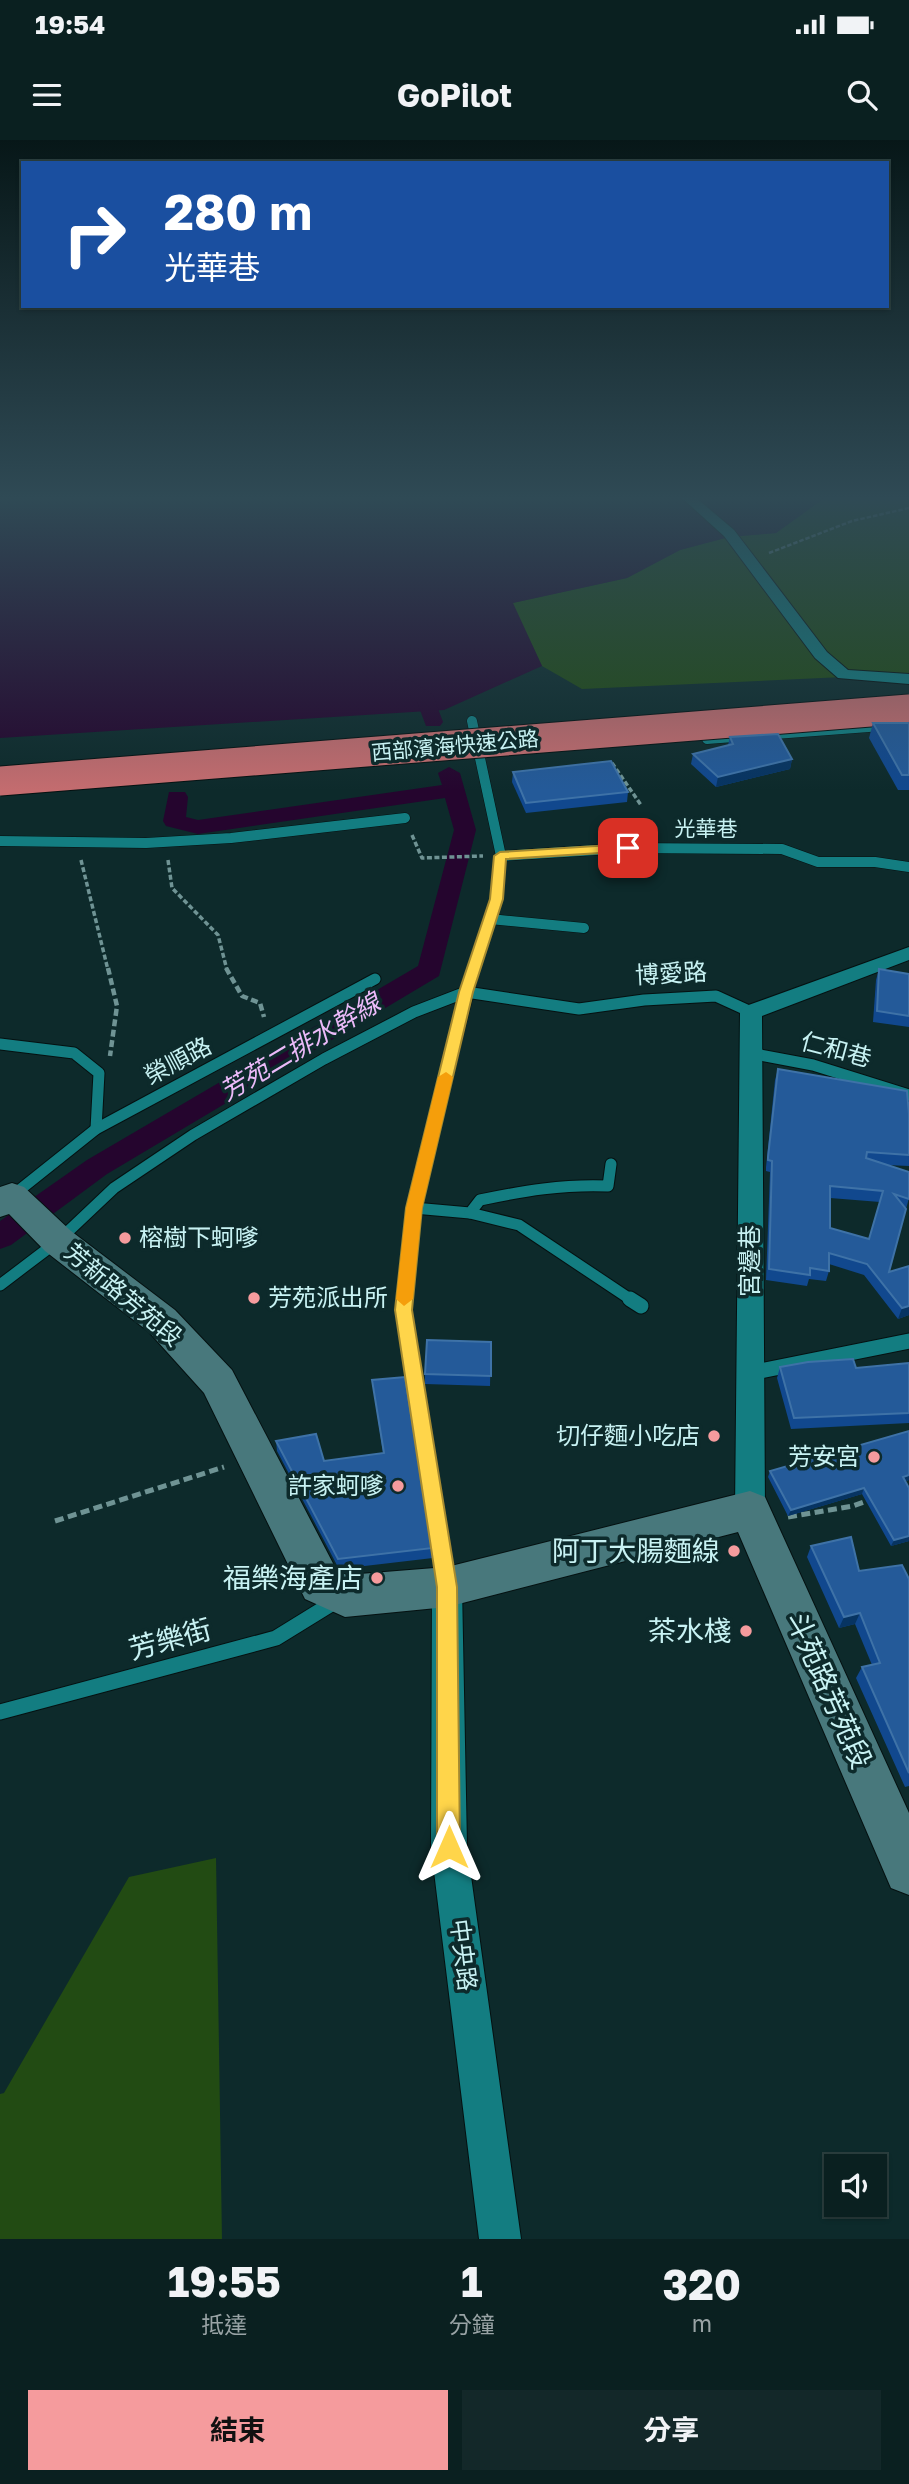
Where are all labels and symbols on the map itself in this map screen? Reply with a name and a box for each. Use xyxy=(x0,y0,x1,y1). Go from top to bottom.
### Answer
street label: 西部濱海快速公路 xyxy=(370,725,540,765)
street label: 光華巷 xyxy=(675,815,738,841)
pin xyxy=(598,818,658,878)
street label: 博愛路 xyxy=(634,956,708,989)
water label: 芳苑二排水幹線 xyxy=(214,985,388,1107)
street label: 仁和巷 xyxy=(798,1025,875,1072)
street label: 榮順路 xyxy=(139,1030,216,1089)
place label: 榕樹下蚵嗲 xyxy=(139,1222,259,1251)
street label: 宮邊巷 xyxy=(734,1225,763,1297)
marker: 榕樹下蚵嗲 xyxy=(117,1230,133,1246)
street label: 芳新路芳苑段 xyxy=(59,1236,188,1351)
place label: 芳苑派出所 xyxy=(268,1282,388,1311)
marker: 芳苑派出所 xyxy=(246,1290,262,1306)
place label: 切仔麵小吃店 xyxy=(556,1420,700,1449)
marker: 切仔麵小吃店 xyxy=(706,1428,722,1444)
place label: 芳安宮 xyxy=(788,1441,860,1470)
marker: 芳安宮 xyxy=(866,1449,882,1465)
place label: 許家蚵嗲 xyxy=(288,1470,384,1499)
marker: 許家蚵嗲 xyxy=(390,1478,406,1494)
place label: 阿丁大腸麵線 xyxy=(552,1534,720,1567)
marker: 阿丁大腸麵線 xyxy=(726,1543,742,1559)
place label: 福樂海產店 xyxy=(223,1561,363,1594)
marker: 福樂海產店 xyxy=(369,1570,385,1586)
street label: 斗苑路芳苑段 xyxy=(780,1606,879,1773)
street label: 芳樂街 xyxy=(125,1612,215,1665)
place label: 茶水棧 xyxy=(648,1614,732,1647)
marker: 茶水棧 xyxy=(738,1623,754,1639)
position arrow xyxy=(412,1810,486,1884)
street label: 中央路 xyxy=(446,1917,483,1992)

